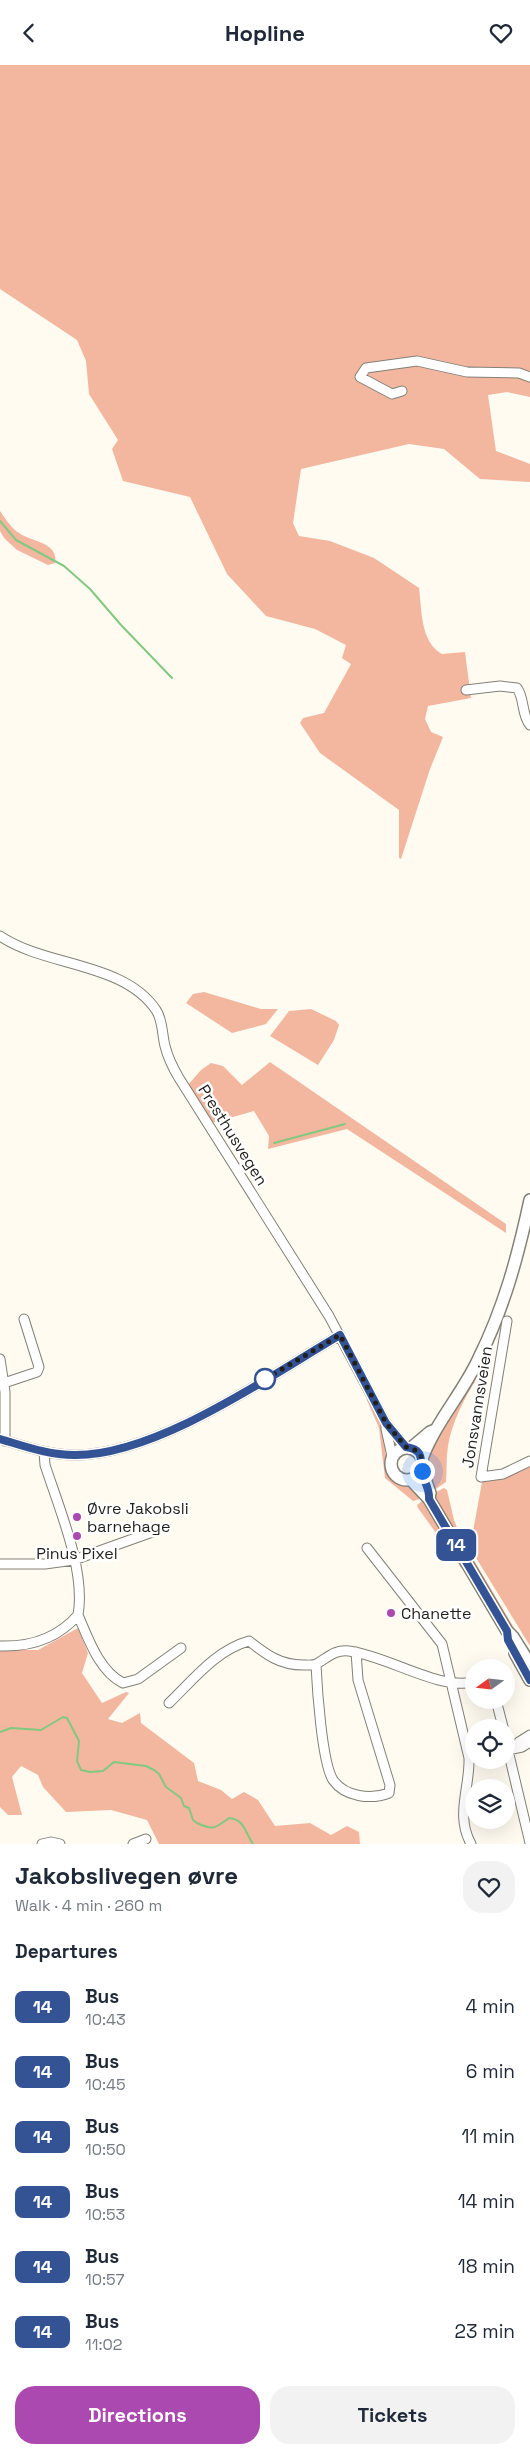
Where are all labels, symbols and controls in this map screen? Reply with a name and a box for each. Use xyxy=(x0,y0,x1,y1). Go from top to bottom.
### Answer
icon: back xyxy=(15,19,43,47)
text: Hopline xyxy=(225,19,305,47)
icon: heart xyxy=(487,19,515,47)
street label: Presthusvegen xyxy=(194,1081,272,1189)
street label: Jonsvannsveien xyxy=(457,1345,497,1469)
unlabelled marker xyxy=(254,1368,276,1390)
your location xyxy=(410,1459,435,1484)
place label: Øvre Jakobsli barnehage xyxy=(87,1498,189,1537)
marker: Øvre Jakobsli barnehage xyxy=(71,1511,83,1523)
line badge: 14 xyxy=(434,1529,478,1561)
marker: Pinus Pixel xyxy=(71,1530,83,1542)
text: 14 xyxy=(446,1533,466,1556)
place label: Pinus Pixel xyxy=(36,1543,118,1564)
place label: Chanette xyxy=(401,1603,472,1624)
marker: Chanette xyxy=(385,1607,397,1619)
north arrow xyxy=(465,1659,515,1709)
map controls xyxy=(465,1659,515,1829)
button: locate xyxy=(465,1719,515,1769)
button: layers xyxy=(465,1779,515,1829)
text: Jakobslivegen øvre xyxy=(15,1860,238,1891)
button: heart xyxy=(463,1861,515,1913)
text: Walk · 4 min · 260 m xyxy=(15,1895,162,1916)
text: Departures xyxy=(15,1939,118,1964)
text: Bus xyxy=(85,1984,119,2009)
text: 4 min xyxy=(466,1994,515,2019)
text: 14 xyxy=(33,1995,52,2018)
text: 10:43 xyxy=(85,2009,126,2030)
text: Bus xyxy=(85,2049,119,2074)
text: 6 min xyxy=(466,2059,515,2084)
text: 14 xyxy=(33,2060,52,2083)
text: 10:45 xyxy=(85,2074,126,2095)
text: Bus xyxy=(85,2114,119,2139)
text: 11 min xyxy=(462,2124,515,2149)
text: 14 xyxy=(33,2125,52,2148)
text: 10:50 xyxy=(85,2139,126,2160)
text: Bus xyxy=(85,2179,119,2204)
text: 14 min xyxy=(458,2189,515,2214)
text: 14 xyxy=(33,2190,52,2213)
text: 10:53 xyxy=(85,2204,125,2225)
text: Bus xyxy=(85,2244,119,2269)
text: 18 min xyxy=(458,2254,515,2279)
text: 14 xyxy=(33,2255,52,2278)
text: 10:57 xyxy=(85,2269,124,2290)
text: Bus xyxy=(85,2309,119,2334)
text: 23 min xyxy=(455,2319,515,2344)
text: 14 xyxy=(33,2320,52,2343)
text: 11:02 xyxy=(85,2334,122,2355)
button: Directions xyxy=(15,2386,260,2444)
button: Tickets xyxy=(270,2386,515,2444)

